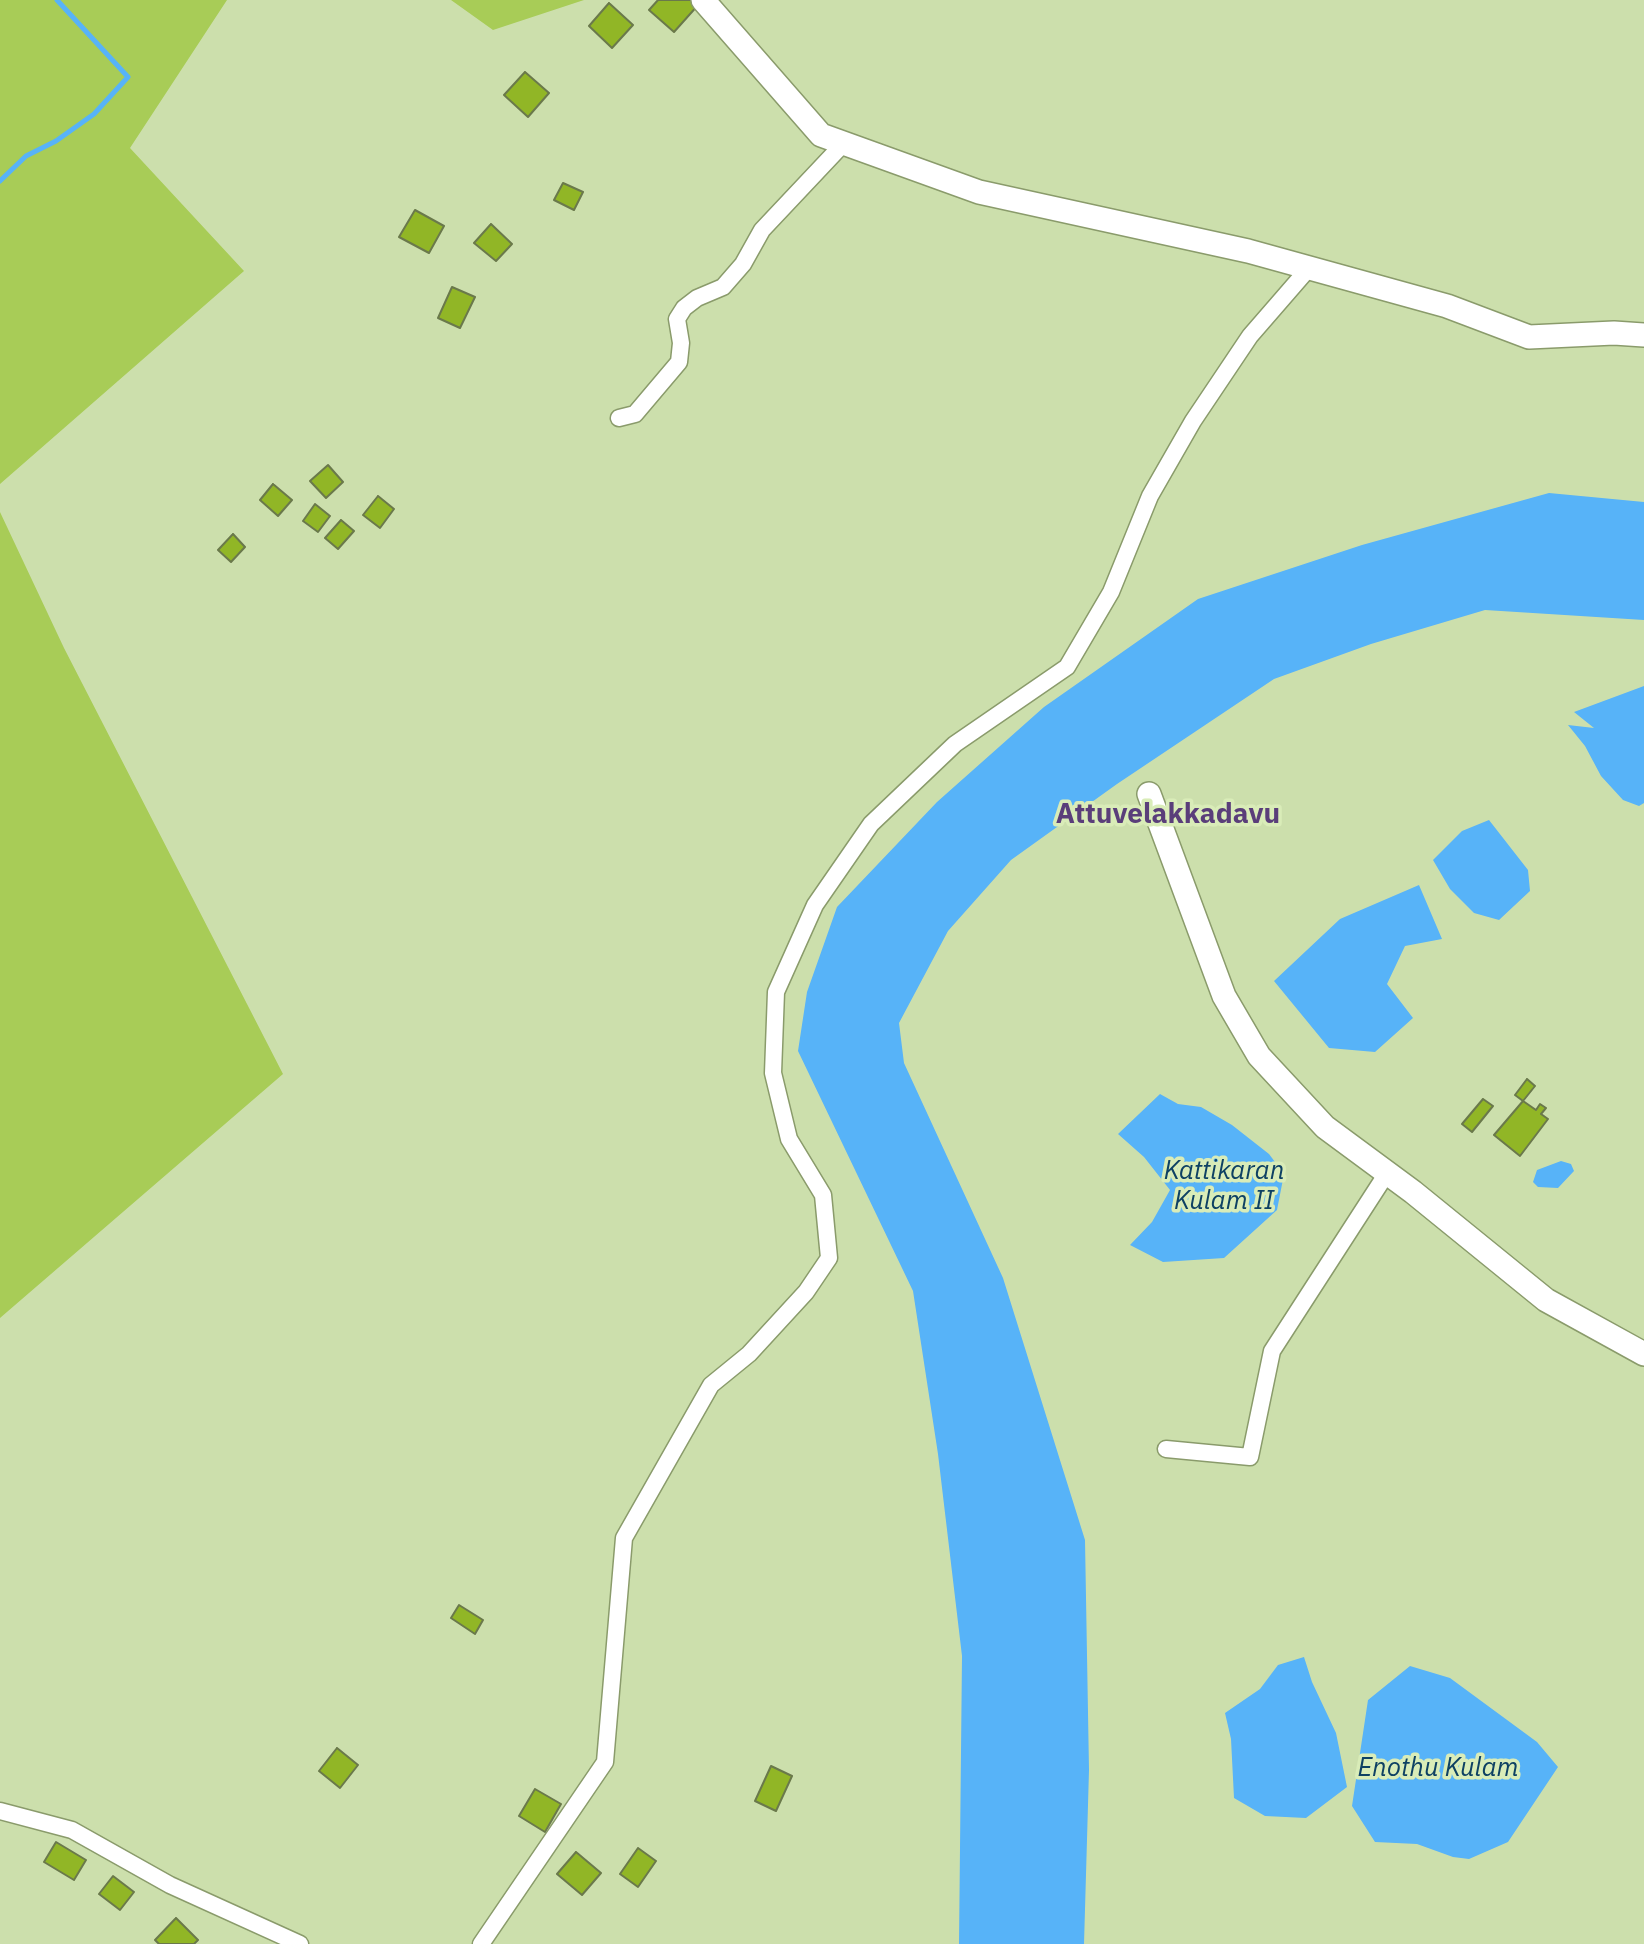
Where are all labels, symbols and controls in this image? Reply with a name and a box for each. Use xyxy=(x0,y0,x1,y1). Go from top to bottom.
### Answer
district label: Attuvelakkadavu xyxy=(1056,798,1280,832)
water label: Kattikaran Kulam II xyxy=(1164,1155,1284,1216)
water label: Enothu Kulam xyxy=(1357,1752,1519,1784)

